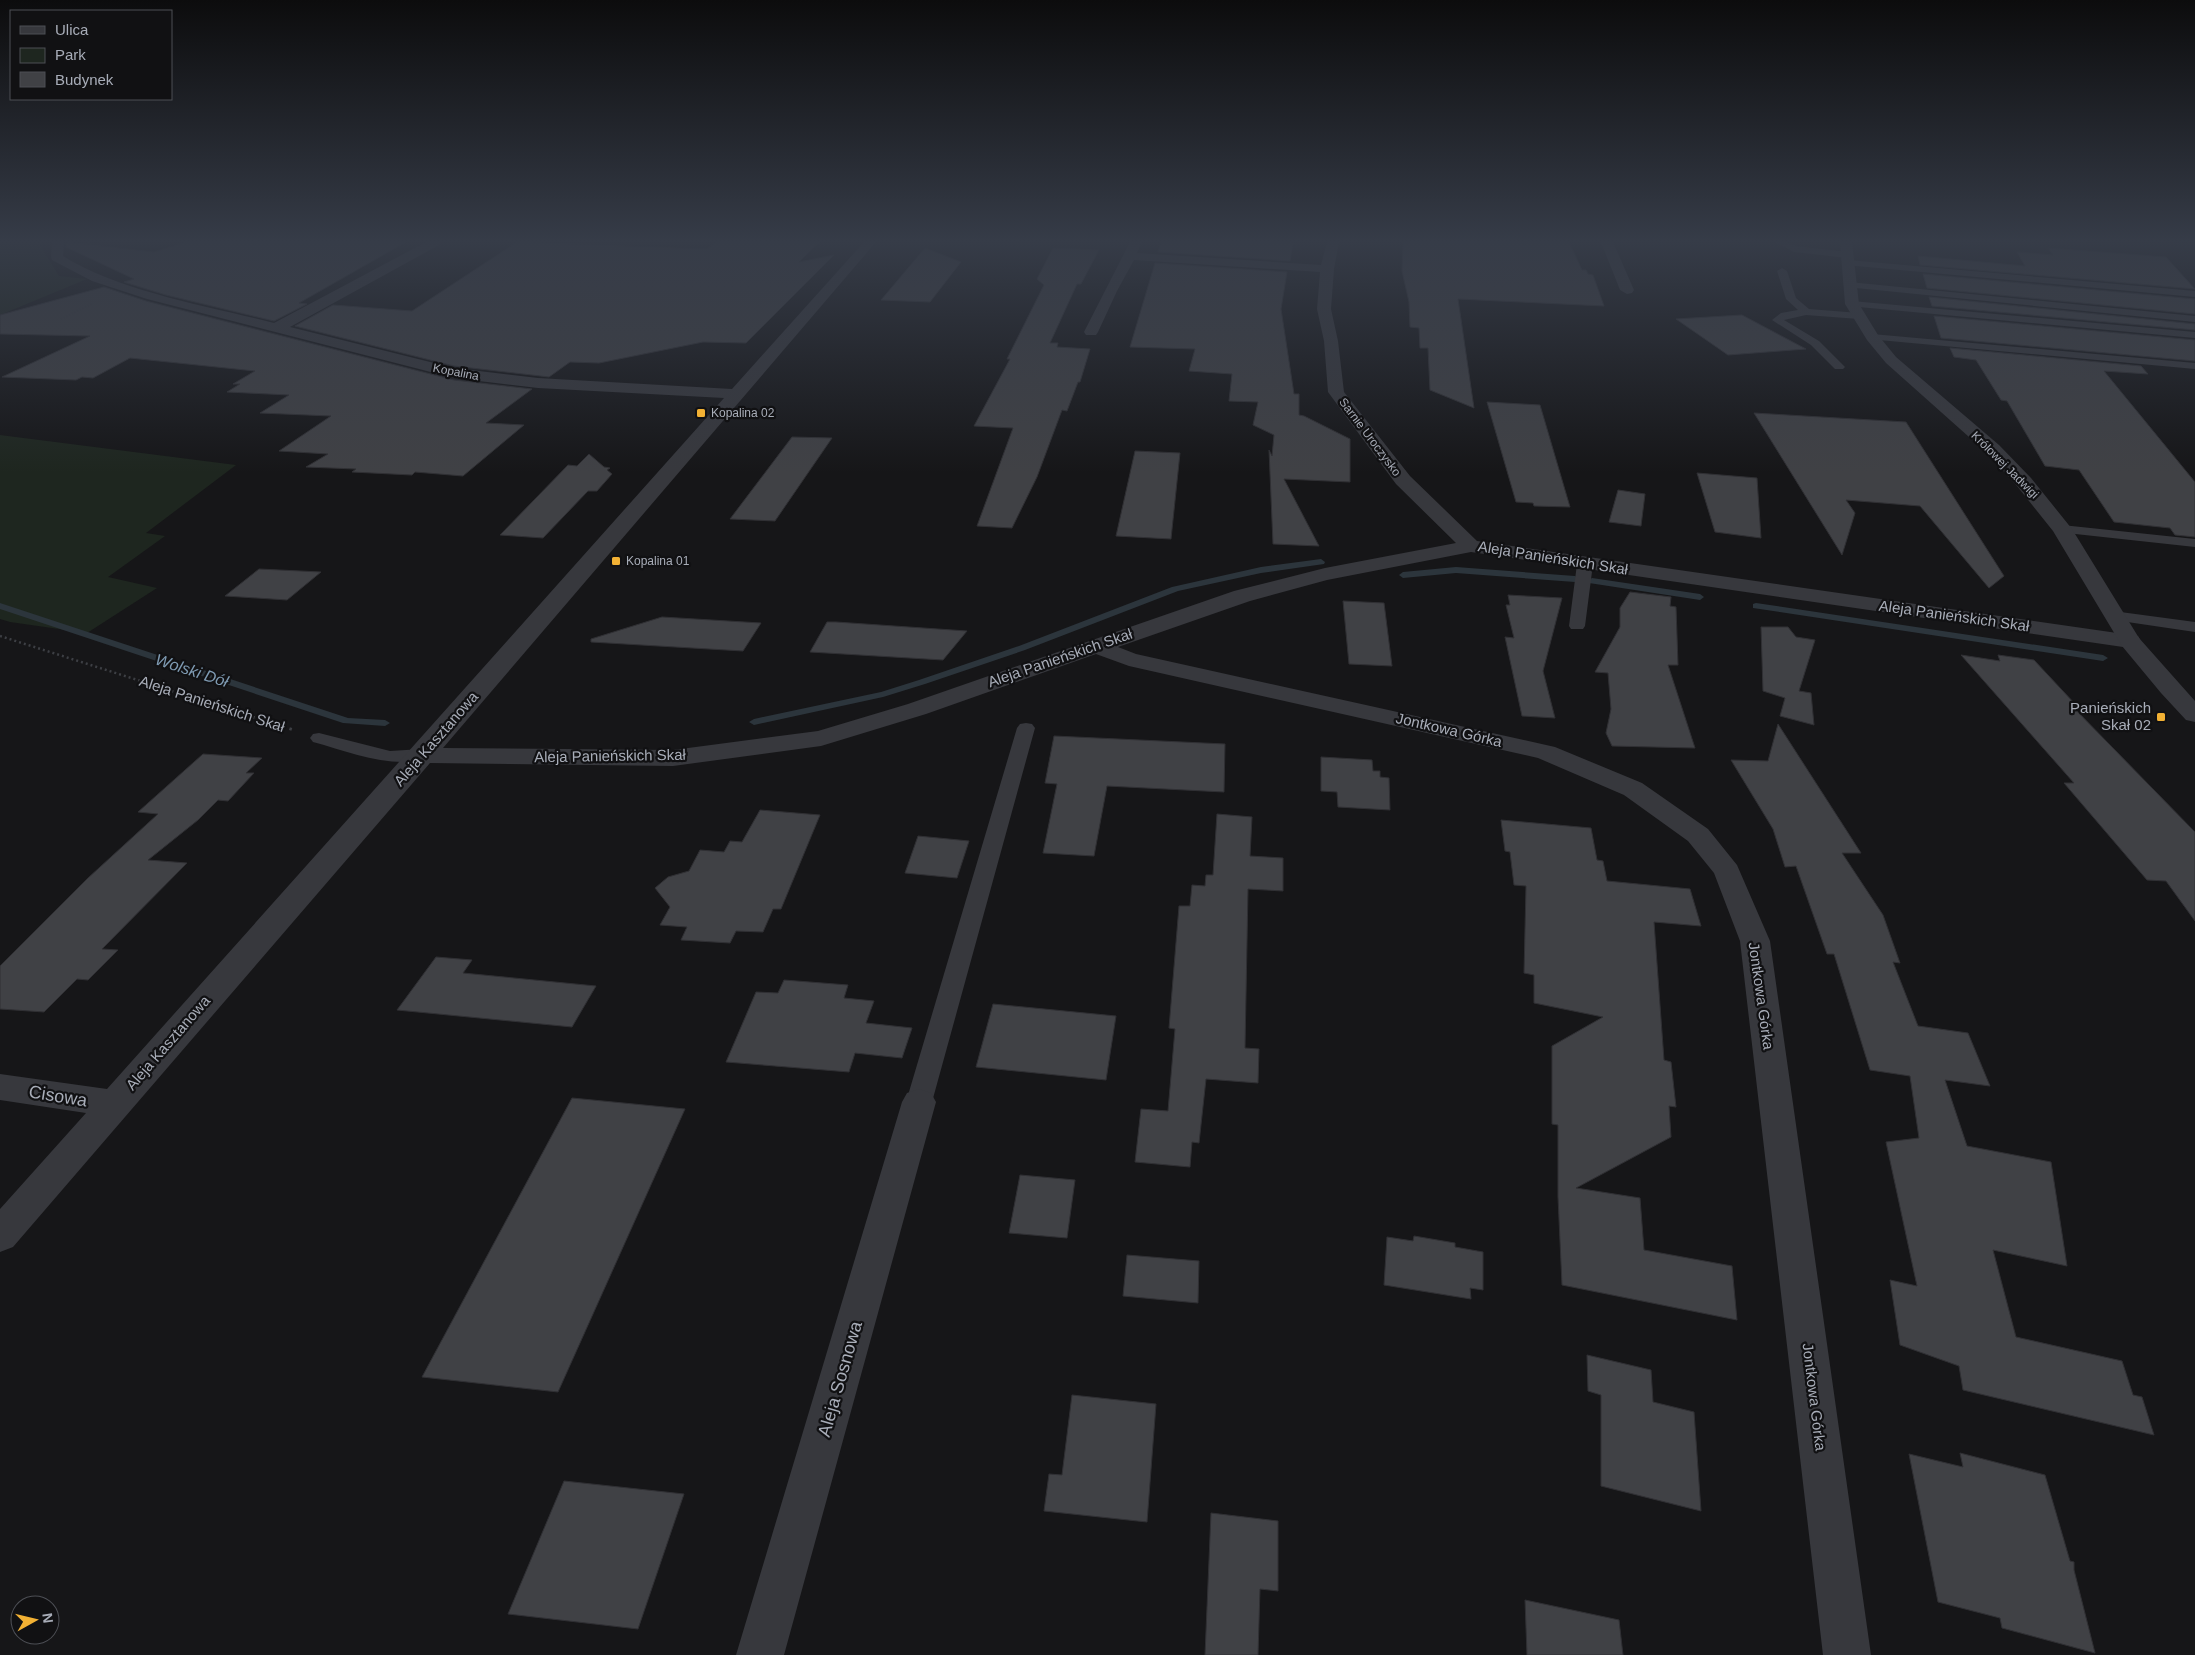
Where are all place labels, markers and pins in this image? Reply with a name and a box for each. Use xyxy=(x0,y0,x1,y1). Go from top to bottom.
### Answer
place label: Kopalina 02 xyxy=(711,406,775,420)
marker: Kopalina 02 xyxy=(695,407,707,419)
place label: Kopalina 01 xyxy=(626,554,690,568)
marker: Kopalina 01 xyxy=(610,555,622,567)
place label: Panieńskich Skał 02 xyxy=(2070,699,2151,733)
marker: Panieńskich Skał 02 xyxy=(2155,711,2167,723)

